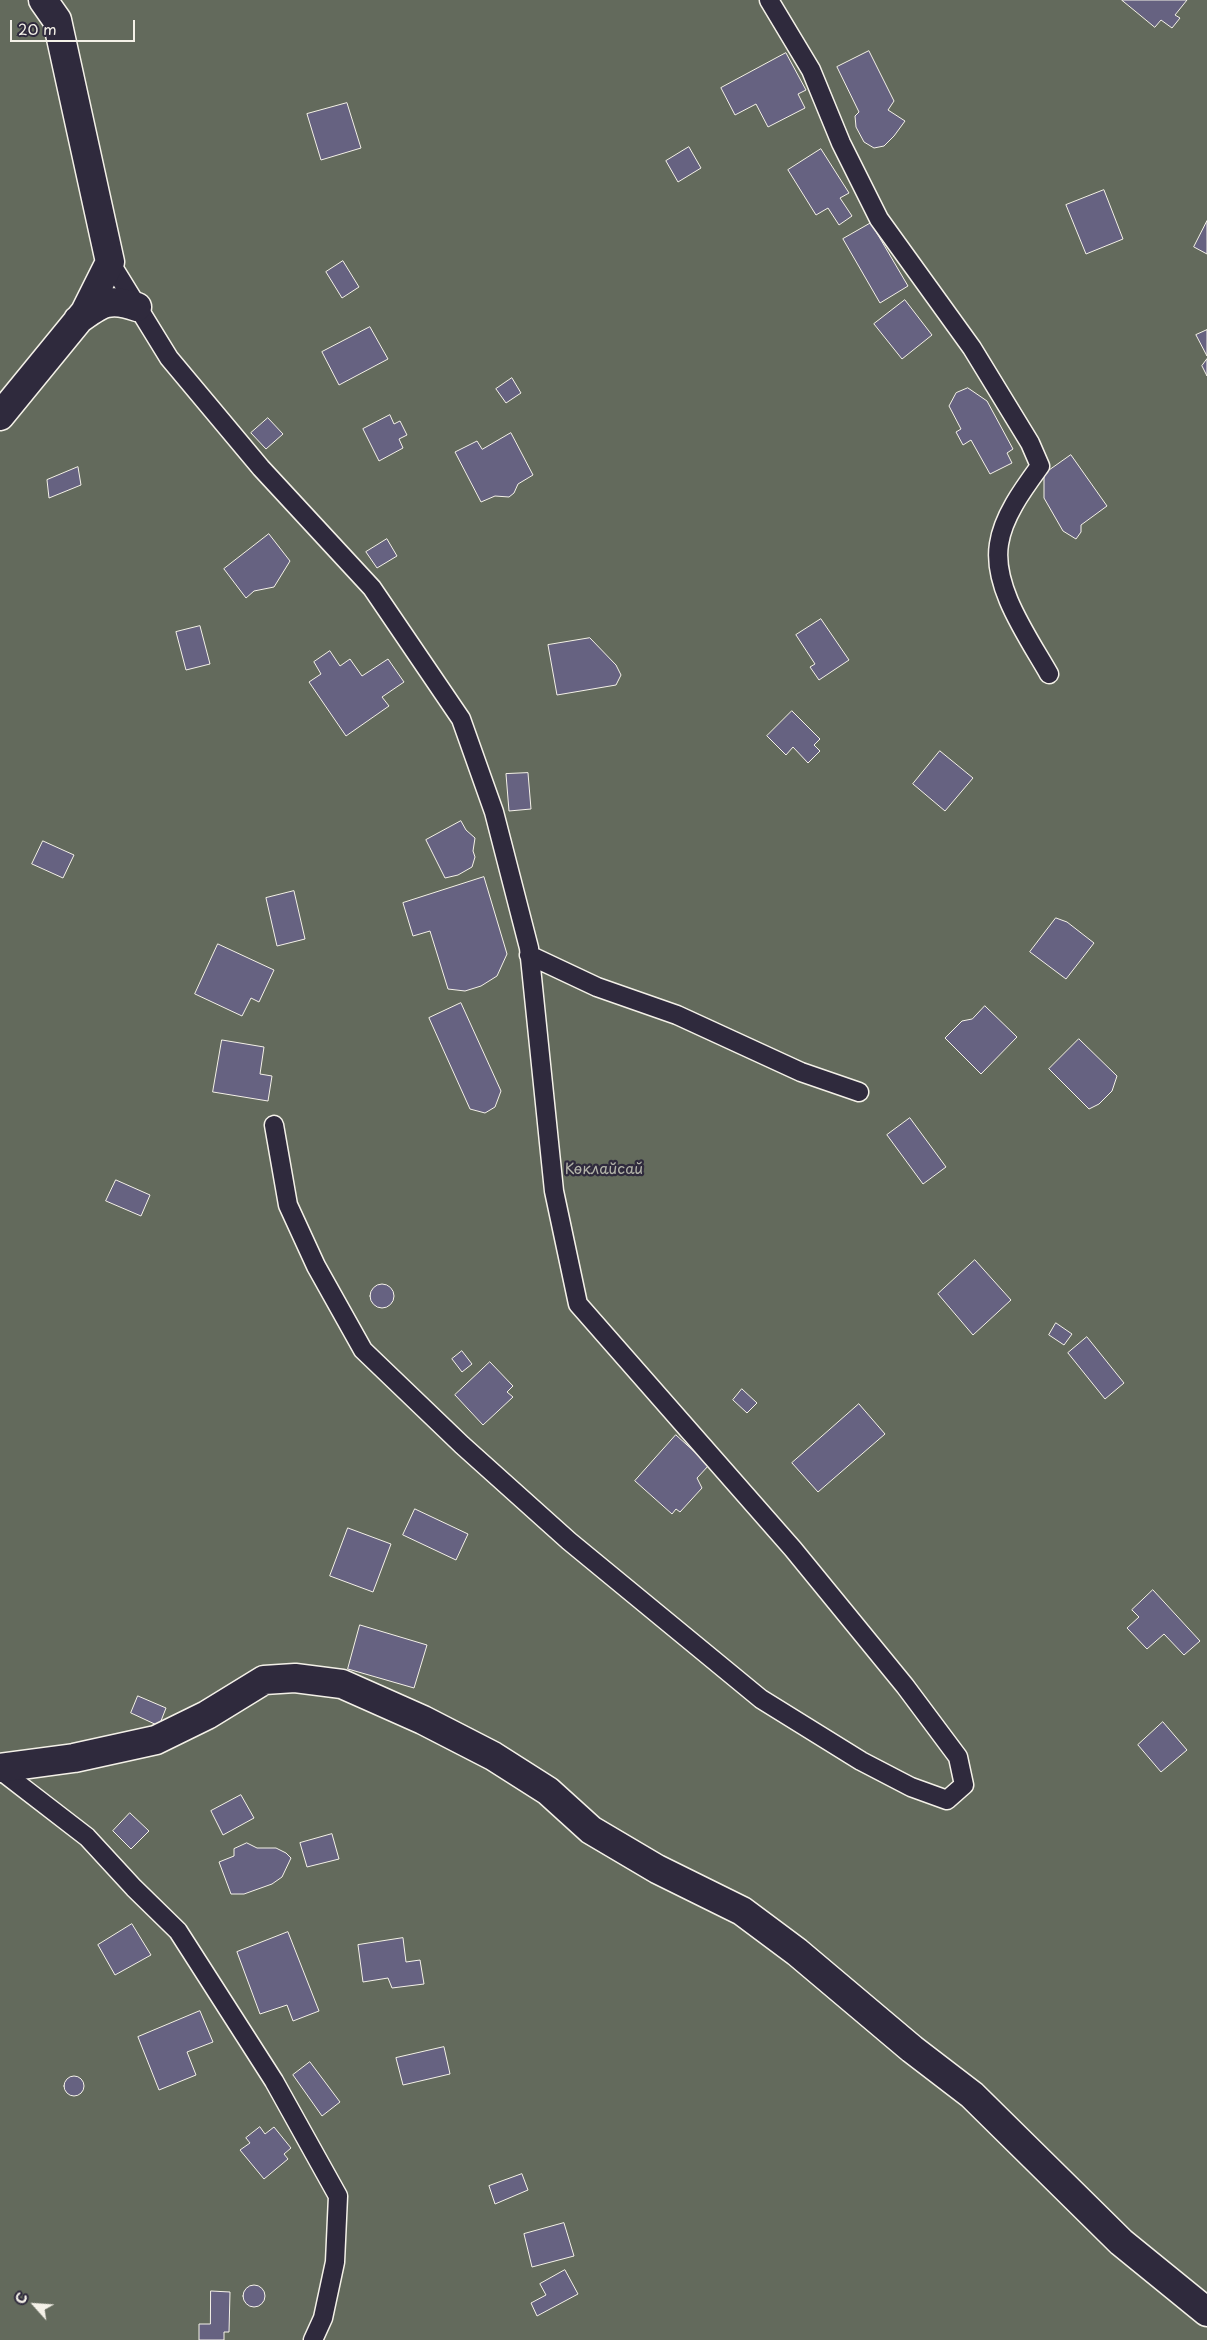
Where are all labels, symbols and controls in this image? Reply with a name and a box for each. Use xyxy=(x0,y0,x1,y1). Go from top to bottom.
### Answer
scale bar xyxy=(12,10,138,42)
text: 20 m xyxy=(18,17,57,40)
park label: Көклайсай xyxy=(565,1161,643,1179)
north arrow xyxy=(10,2280,60,2330)
text: С xyxy=(9,2289,33,2308)

